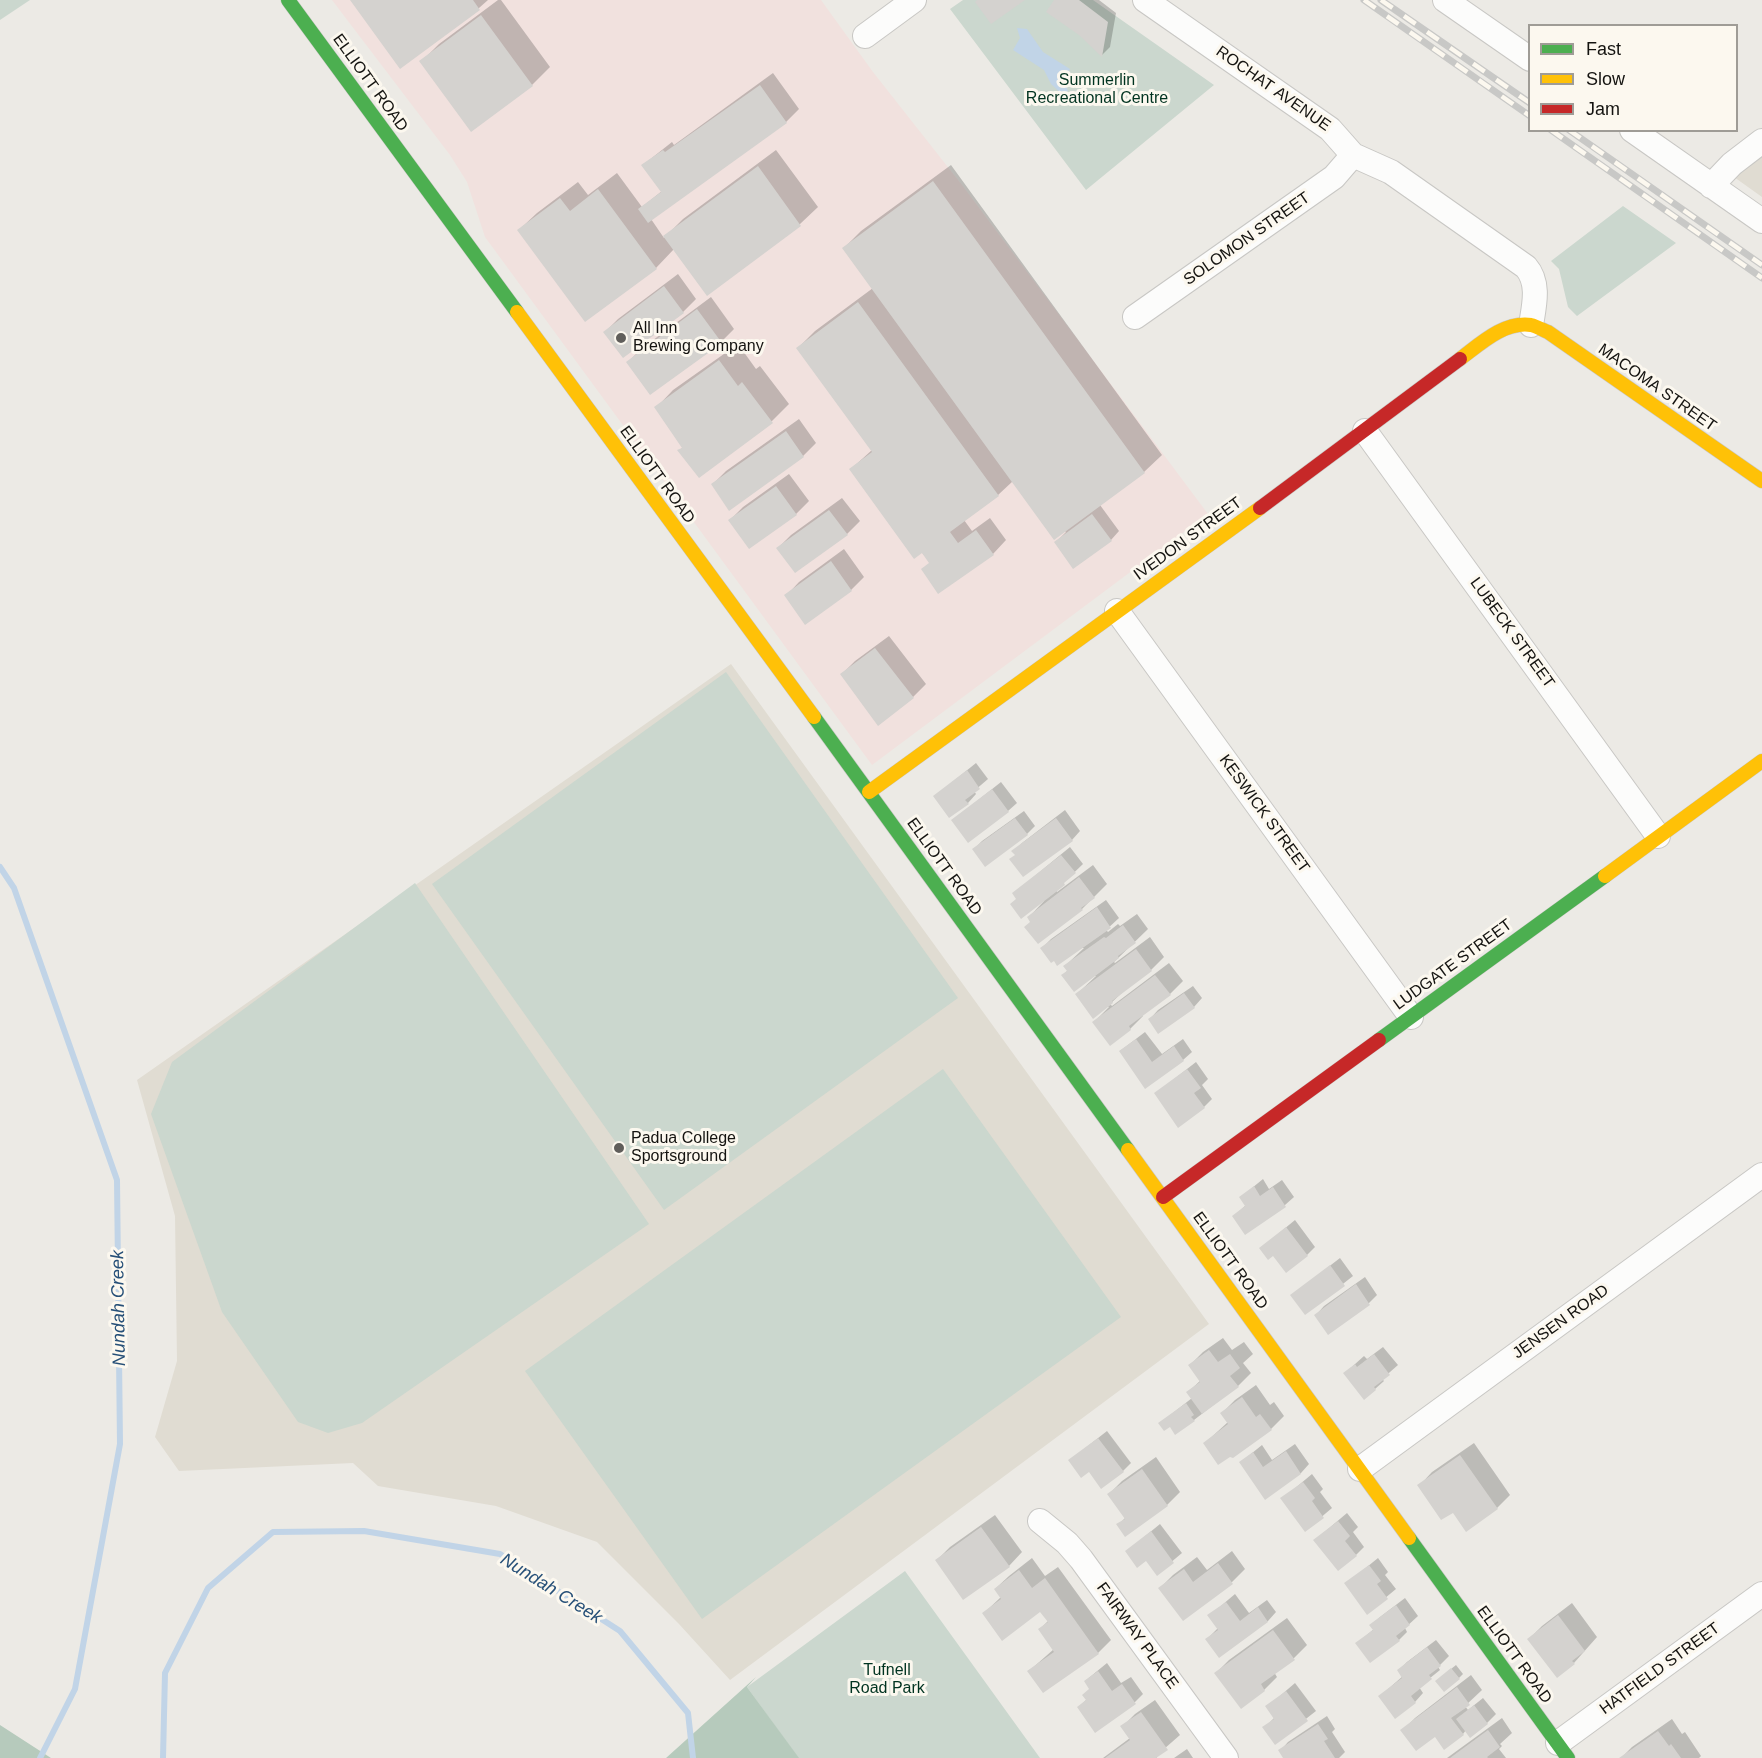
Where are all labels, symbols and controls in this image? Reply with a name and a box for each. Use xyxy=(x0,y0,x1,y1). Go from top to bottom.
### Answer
legend xyxy=(1528,24,1738,132)
street label: ELLIOTT ROAD xyxy=(328,31,412,135)
text: Fast xyxy=(1586,39,1621,59)
street label: ROCHAT AVENUE xyxy=(1212,42,1334,136)
text: Slow xyxy=(1586,69,1625,89)
park label: Summerlin Recreational Centre xyxy=(1026,71,1168,109)
text: Jam xyxy=(1586,99,1620,119)
street label: SOLOMON STREET xyxy=(1180,188,1314,290)
place label: All Inn Brewing Company xyxy=(633,319,764,357)
marker: All Inn Brewing Company xyxy=(614,331,628,345)
street label: MACOMA STREET xyxy=(1594,340,1720,436)
street label: ELLIOTT ROAD xyxy=(615,423,699,527)
street label: IVEDON STREET xyxy=(1130,493,1246,585)
street label: LUBECK STREET xyxy=(1466,574,1558,692)
street label: KESWICK STREET xyxy=(1215,751,1313,877)
street label: ELLIOTT ROAD xyxy=(902,815,986,919)
street label: LUDGATE STREET xyxy=(1390,916,1516,1014)
place label: Padua College Sportsground xyxy=(631,1129,736,1167)
marker: Padua College Sportsground xyxy=(612,1141,626,1155)
street label: ELLIOTT ROAD xyxy=(1188,1209,1272,1313)
water label: Nundah Creek xyxy=(107,1250,131,1366)
street label: JENSEN ROAD xyxy=(1509,1281,1613,1363)
water label: Nundah Creek xyxy=(496,1549,606,1629)
street label: FAIRWAY PLACE xyxy=(1092,1579,1182,1693)
street label: ELLIOTT ROAD xyxy=(1472,1603,1556,1707)
street label: HATFIELD STREET xyxy=(1596,1619,1724,1719)
park label: Tufnell Road Park xyxy=(849,1661,925,1699)

